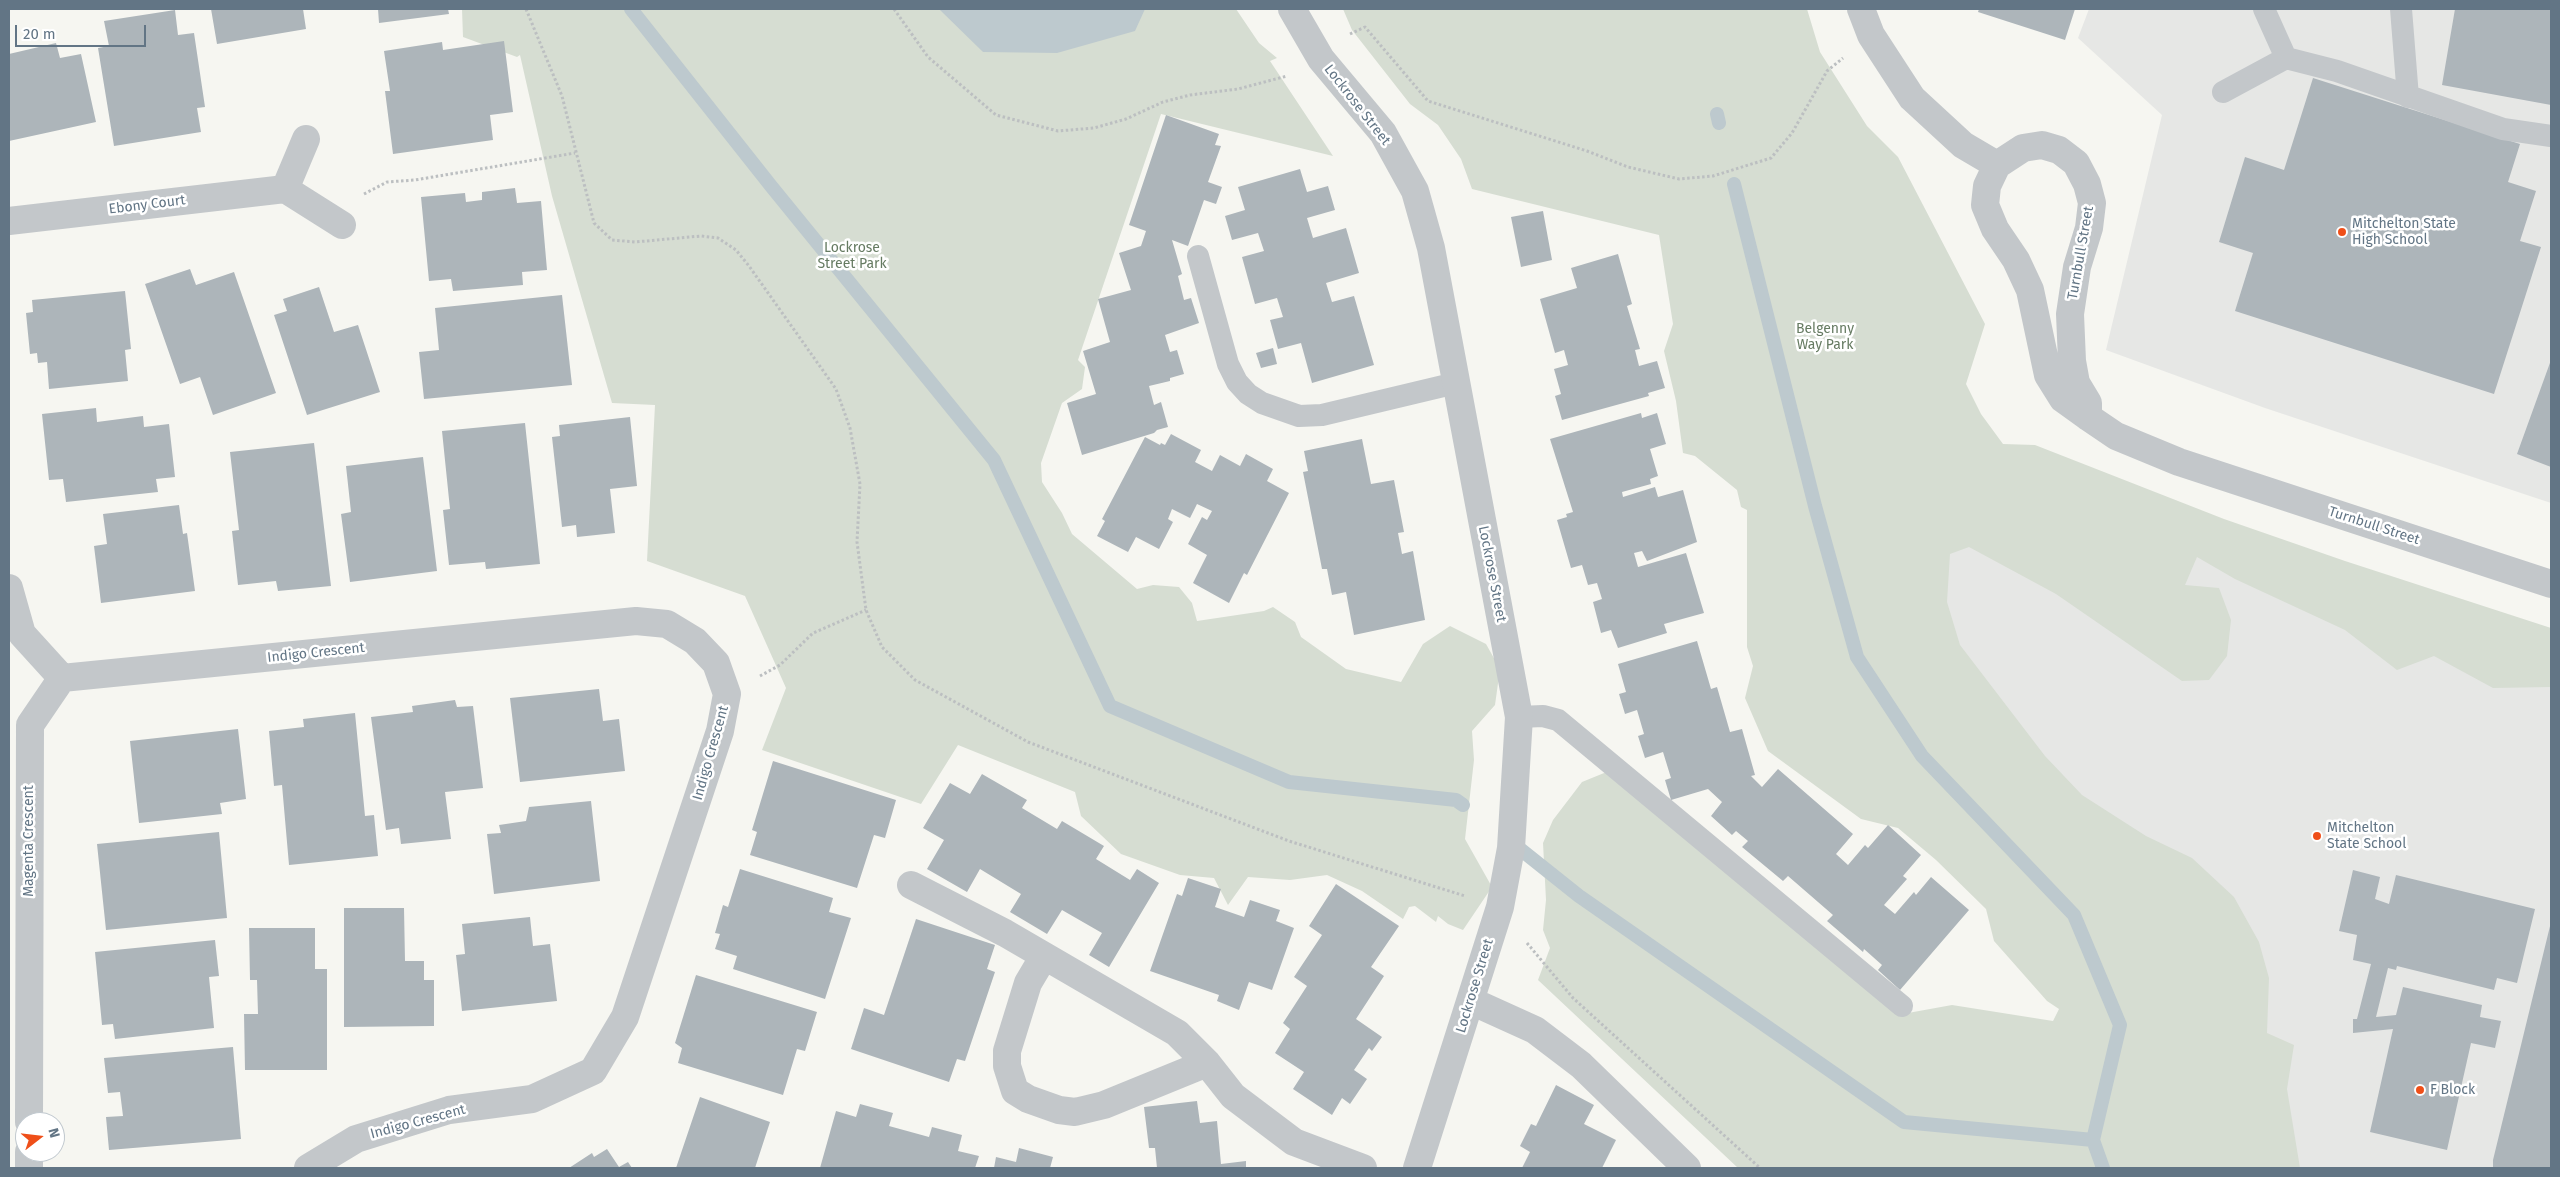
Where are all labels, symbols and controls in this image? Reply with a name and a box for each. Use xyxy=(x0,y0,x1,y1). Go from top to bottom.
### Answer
scale bar xyxy=(18,15,149,47)
text: 20 m xyxy=(23,25,56,43)
street label: Lockrose Street xyxy=(1320,61,1394,149)
street label: Ebony Court xyxy=(108,192,186,218)
street label: Turnbull Street xyxy=(2064,205,2098,301)
place label: Mitchelton State High School xyxy=(2352,216,2456,248)
marker: Mitchelton State High School xyxy=(2336,226,2348,238)
park label: Lockrose Street Park xyxy=(817,240,887,272)
park label: Belgenny Way Park xyxy=(1796,321,1854,354)
street label: Turnbull Street xyxy=(2326,503,2422,549)
street label: Lockrose Street xyxy=(1474,524,1510,624)
street label: Indigo Crescent xyxy=(267,640,365,666)
street label: Indigo Crescent xyxy=(689,704,733,802)
street label: Magenta Crescent xyxy=(21,785,37,897)
place label: Mitchelton State School xyxy=(2327,820,2406,852)
marker: Mitchelton State School xyxy=(2311,830,2323,842)
street label: Lockrose Street xyxy=(1453,937,1497,1035)
place label: F Block xyxy=(2430,1082,2475,1098)
marker: F Block xyxy=(2414,1084,2426,1096)
street label: Indigo Crescent xyxy=(369,1101,467,1143)
north arrow xyxy=(15,1112,65,1162)
text: N xyxy=(44,1126,63,1140)

